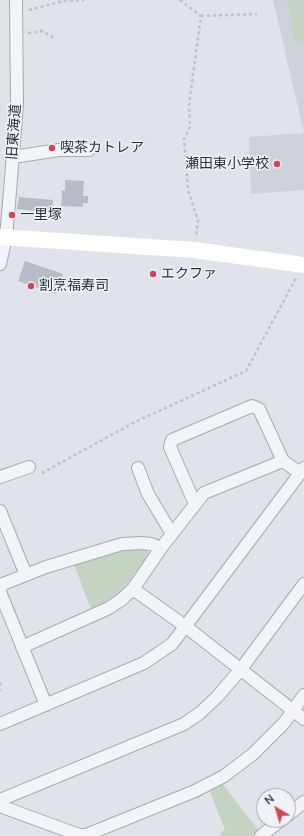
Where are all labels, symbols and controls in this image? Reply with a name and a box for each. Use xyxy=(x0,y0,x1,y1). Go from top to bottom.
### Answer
street label: 旧東海道 xyxy=(4,103,24,161)
place label: 喫茶カトレア xyxy=(60,140,144,156)
marker: 喫茶カトレア xyxy=(47,143,57,153)
place label: 瀬田東小学校 xyxy=(185,156,269,172)
marker: 瀬田東小学校 xyxy=(272,159,282,169)
place label: 一里塚 xyxy=(20,207,62,223)
marker: 一里塚 xyxy=(7,210,17,220)
place label: エクファ xyxy=(161,266,217,282)
marker: エクファ xyxy=(148,269,158,279)
place label: 割烹福寿司 xyxy=(39,278,109,294)
marker: 割烹福寿司 xyxy=(26,281,36,291)
north arrow xyxy=(256,788,296,828)
text: N xyxy=(262,791,277,807)

